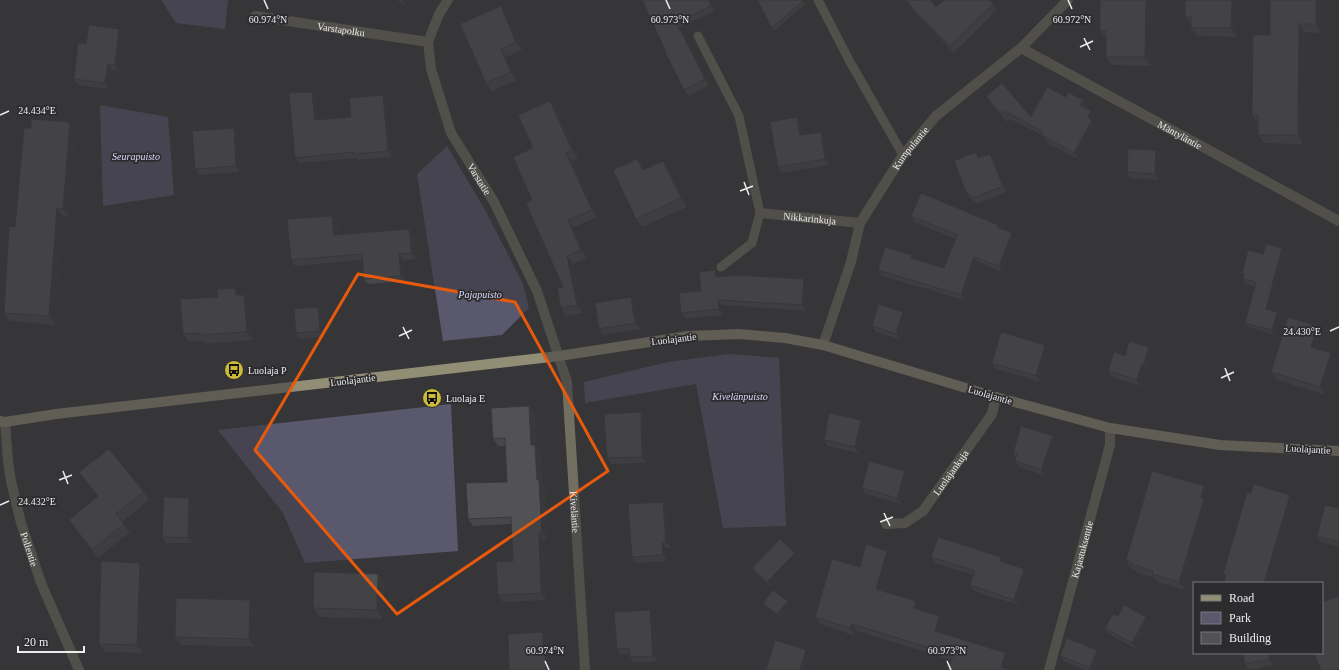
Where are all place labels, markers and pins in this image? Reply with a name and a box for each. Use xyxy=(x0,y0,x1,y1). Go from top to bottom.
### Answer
bus stop icon: Luolaja P xyxy=(223,359,245,381)
place label: Luolaja P xyxy=(248,365,287,376)
bus stop icon: Luolaja E xyxy=(421,387,443,409)
place label: Luolaja E xyxy=(446,393,485,404)

